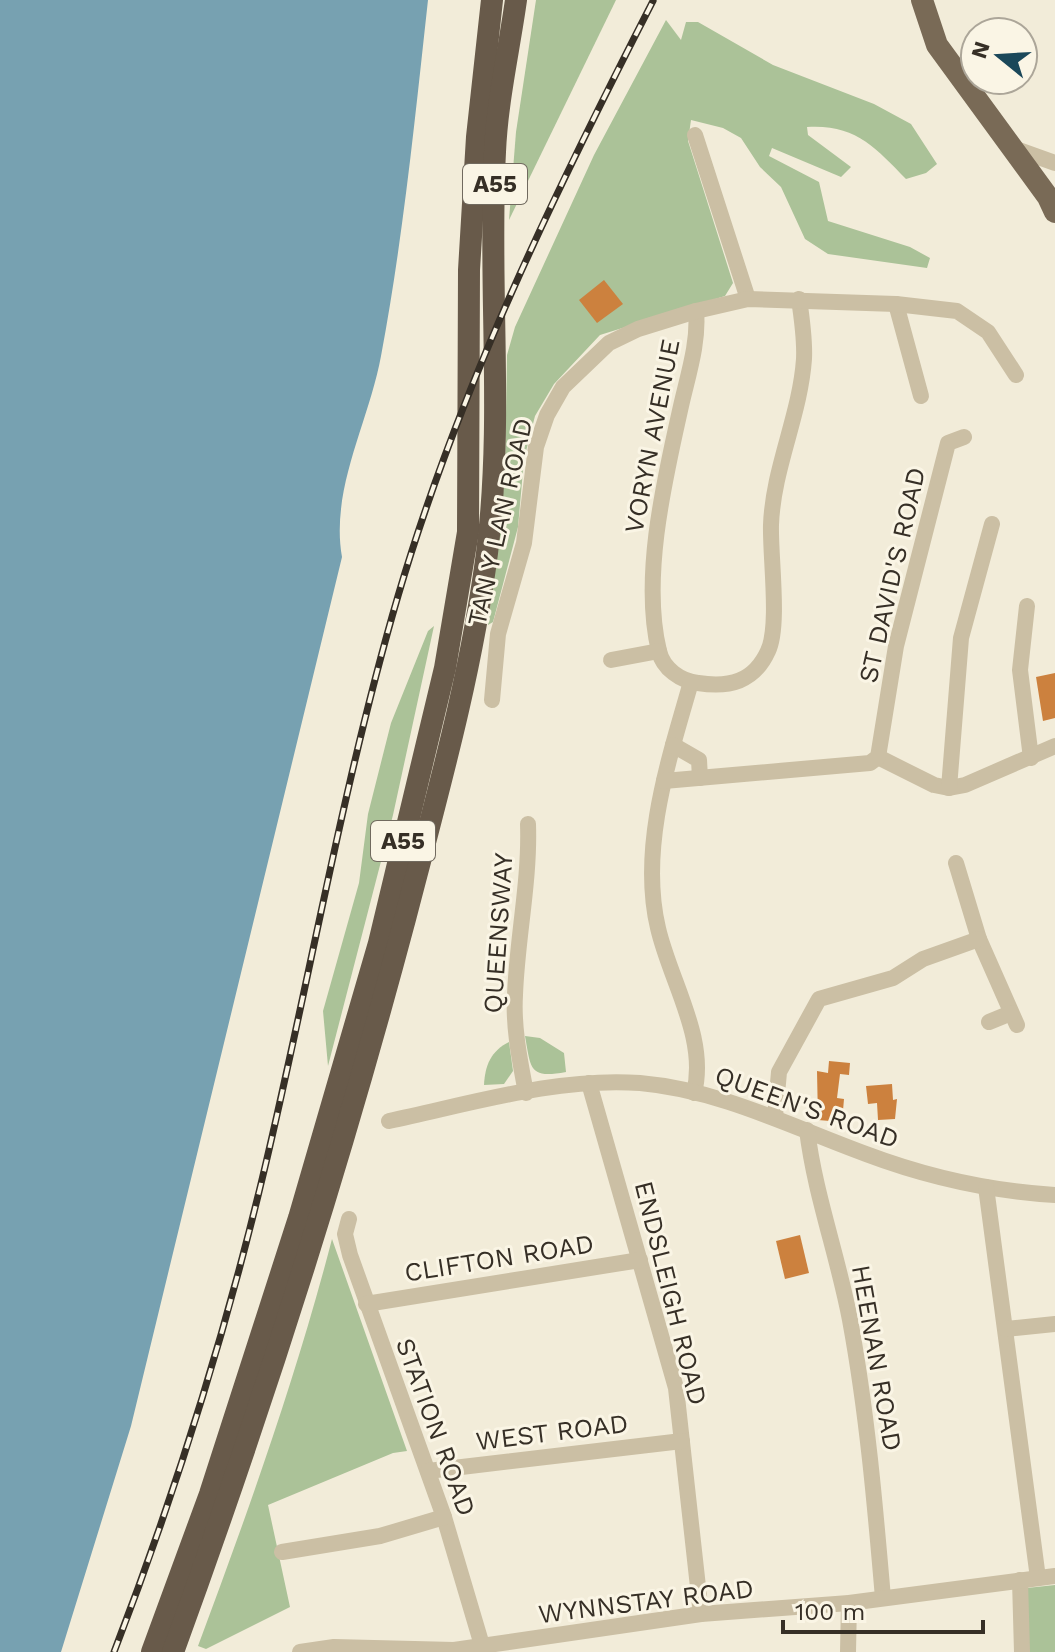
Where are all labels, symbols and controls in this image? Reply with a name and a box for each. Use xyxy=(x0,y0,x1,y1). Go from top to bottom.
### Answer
north arrow xyxy=(959,16,1039,96)
text: N xyxy=(966,38,995,62)
road number: A55 xyxy=(463,164,527,204)
street label: VORYN AVENUE xyxy=(618,336,686,536)
street label: TAN Y LAN ROAD xyxy=(461,415,539,629)
street label: ST DAVID'S ROAD xyxy=(853,464,931,686)
road number: A55 xyxy=(371,821,435,861)
street label: QUEENSWAY xyxy=(477,852,519,1014)
street label: QUEEN'S ROAD xyxy=(711,1060,903,1154)
street label: ENDSLEIGH ROAD xyxy=(629,1178,713,1408)
street label: CLIFTON ROAD xyxy=(402,1228,596,1288)
street label: HEENAN ROAD xyxy=(846,1263,908,1453)
street label: STATION ROAD xyxy=(390,1334,482,1520)
street label: WEST ROAD xyxy=(474,1408,630,1456)
street label: WYNNSTAY ROAD xyxy=(537,1573,755,1629)
scale bar xyxy=(783,1584,983,1634)
text: 100 m xyxy=(795,1598,865,1626)

